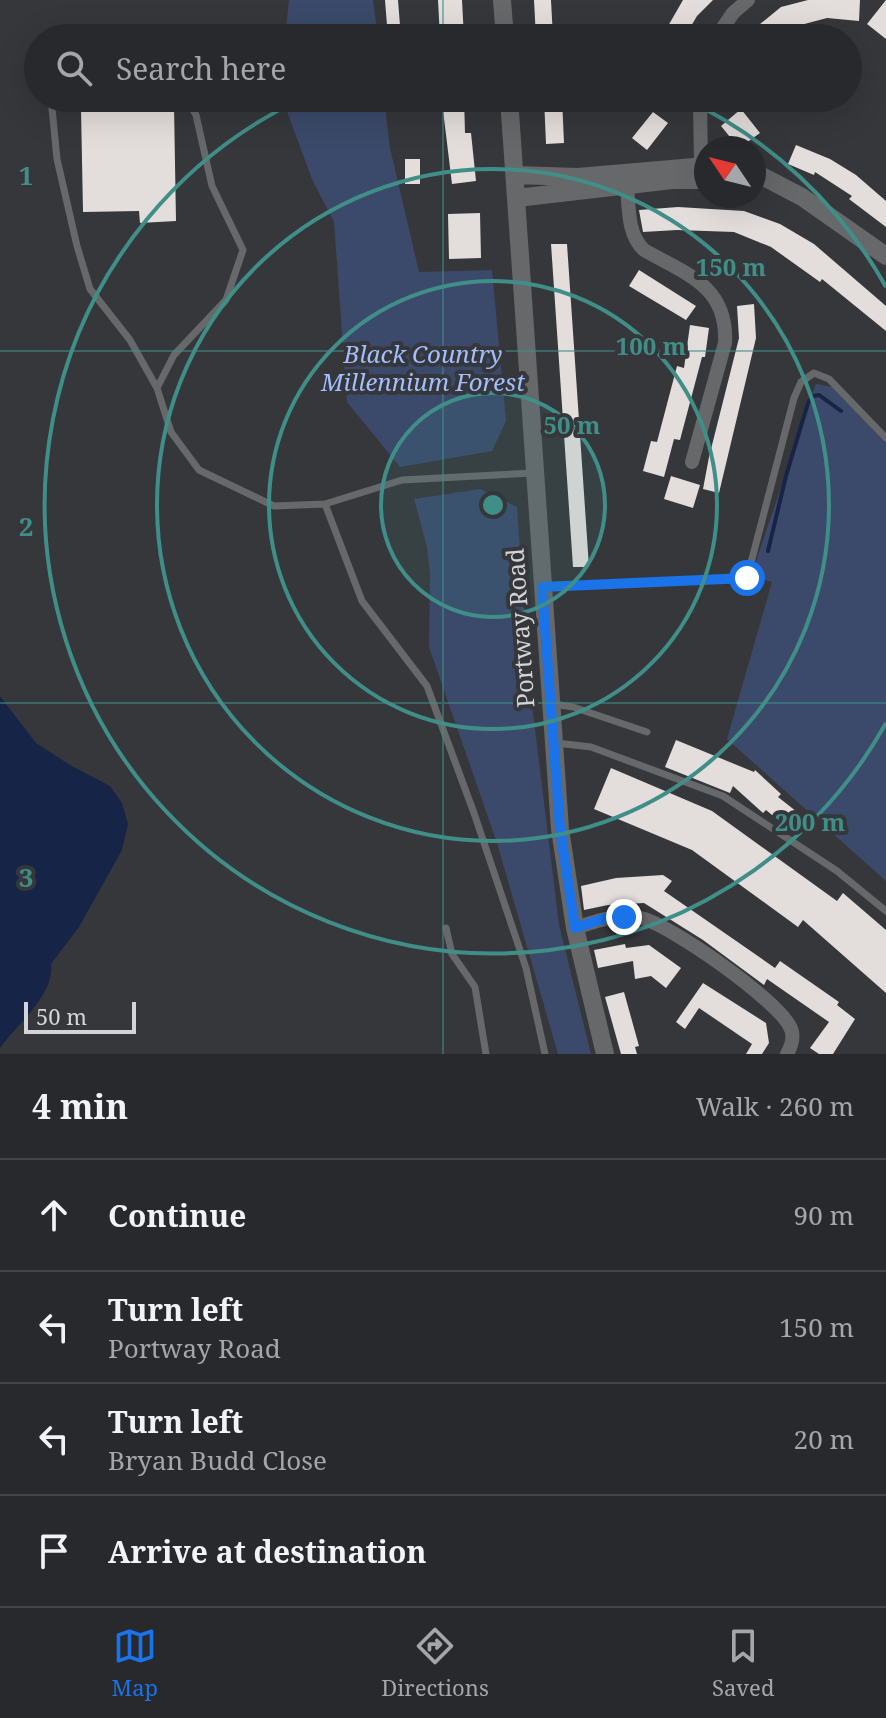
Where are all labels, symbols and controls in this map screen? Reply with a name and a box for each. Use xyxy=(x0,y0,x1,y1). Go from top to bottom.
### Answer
search box xyxy=(24,24,862,112)
icon: search xyxy=(52,46,96,90)
text: Search here xyxy=(116,48,286,89)
north arrow xyxy=(694,136,766,208)
text: 1 xyxy=(19,157,33,193)
text: 150 m xyxy=(696,250,767,283)
text: 100 m xyxy=(616,329,687,362)
park label: Black Country Millennium Forest xyxy=(320,337,525,398)
text: 50 m xyxy=(543,408,601,441)
centre of rings xyxy=(479,491,507,519)
text: 2 xyxy=(19,508,33,544)
street label: Portway Road xyxy=(497,547,542,709)
route start xyxy=(729,560,765,596)
text: 200 m xyxy=(775,805,846,838)
text: 3 xyxy=(19,859,33,895)
route end xyxy=(606,899,642,935)
scale bar xyxy=(24,998,136,1034)
text: 50 m xyxy=(36,1001,87,1031)
text: 4 min xyxy=(32,1083,128,1129)
text: Walk · 260 m xyxy=(696,1088,854,1124)
icon: ahead xyxy=(32,1193,76,1237)
text: Continue xyxy=(108,1195,246,1236)
text: 90 m xyxy=(794,1197,854,1233)
text: Turn left xyxy=(108,1289,243,1330)
icon: left xyxy=(32,1305,76,1349)
text: 150 m xyxy=(779,1309,854,1345)
text: Portway Road xyxy=(108,1330,281,1366)
text: Turn left xyxy=(108,1401,243,1442)
icon: left xyxy=(32,1417,76,1461)
text: 20 m xyxy=(794,1421,854,1457)
text: Bryan Budd Close xyxy=(108,1442,327,1478)
icon: arrive xyxy=(32,1529,76,1573)
text: Arrive at destination xyxy=(108,1531,427,1572)
tab: Map xyxy=(112,1624,158,1702)
tab: Directions xyxy=(381,1624,489,1702)
tab: Saved xyxy=(712,1624,774,1702)

